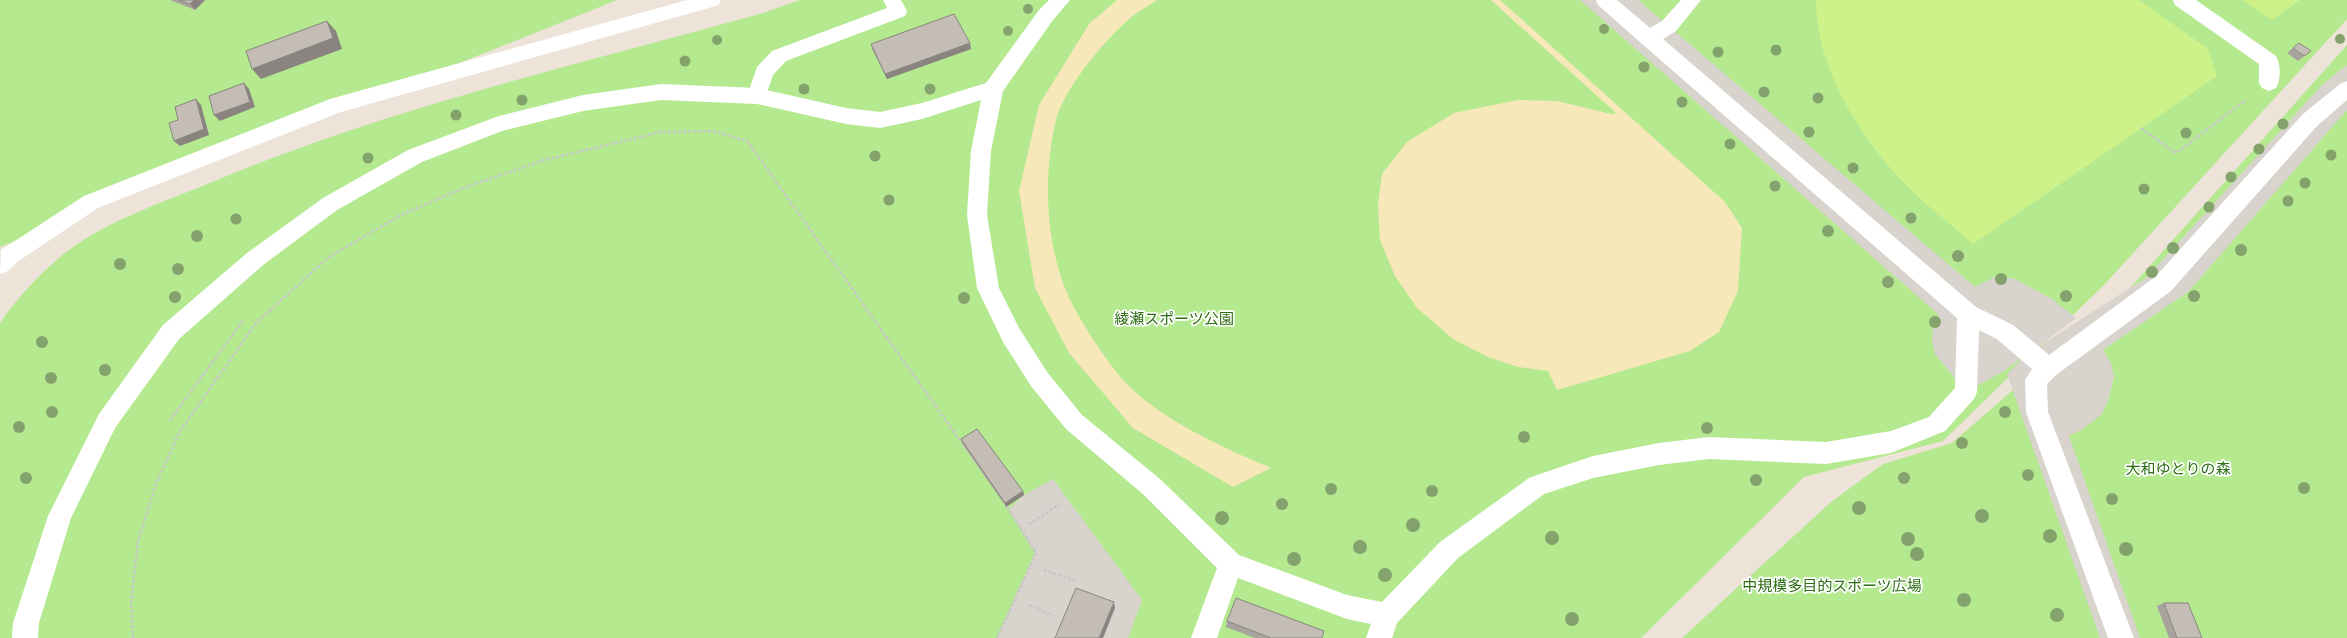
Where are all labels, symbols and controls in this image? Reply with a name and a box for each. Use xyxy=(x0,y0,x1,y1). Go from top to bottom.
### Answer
park label: 綾瀬スポーツ公園 xyxy=(1114,307,1234,330)
park label: 大和ゆとりの森 xyxy=(2125,457,2231,480)
park label: 中規模多目的スポーツ広場 xyxy=(1742,574,1922,597)

